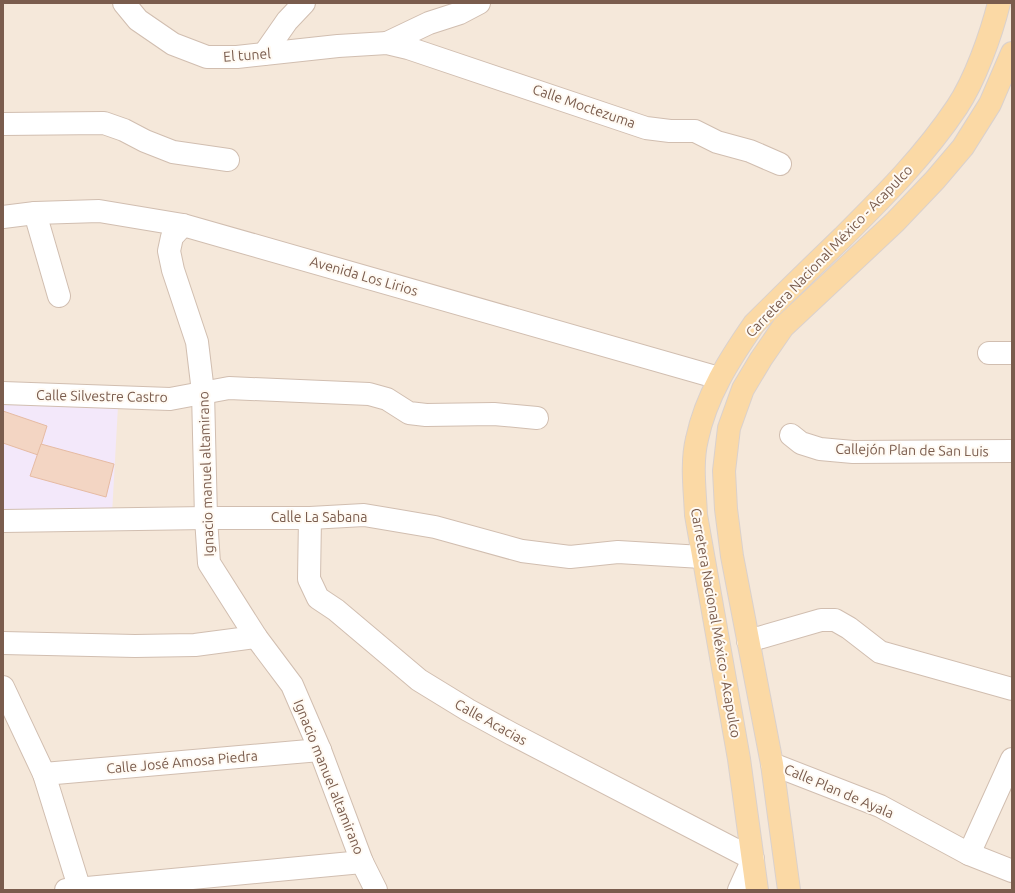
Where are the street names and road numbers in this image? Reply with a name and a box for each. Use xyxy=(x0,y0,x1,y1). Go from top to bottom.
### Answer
street label: El tunel xyxy=(223,45,272,65)
street label: Calle Moctezuma xyxy=(530,81,638,131)
street label: Carretera Nacional México - Acapulco xyxy=(742,162,916,340)
street label: Avenida Los Lirios xyxy=(308,253,420,299)
street label: Calle Silvestre Castro xyxy=(36,387,168,405)
street label: Ignacio manuel altamirano xyxy=(195,391,217,557)
street label: Callejón Plan de San Luis xyxy=(835,441,989,459)
street label: Carretera Nacional México - Acapulco xyxy=(688,507,744,739)
street label: Calle La Sabana xyxy=(271,509,367,525)
street label: Calle Acacias xyxy=(452,696,530,748)
street label: Ignacio manuel altamirano xyxy=(291,697,367,857)
street label: Calle José Amosa Piedra xyxy=(105,747,259,777)
street label: Calle Plan de Ayala xyxy=(782,761,896,821)

